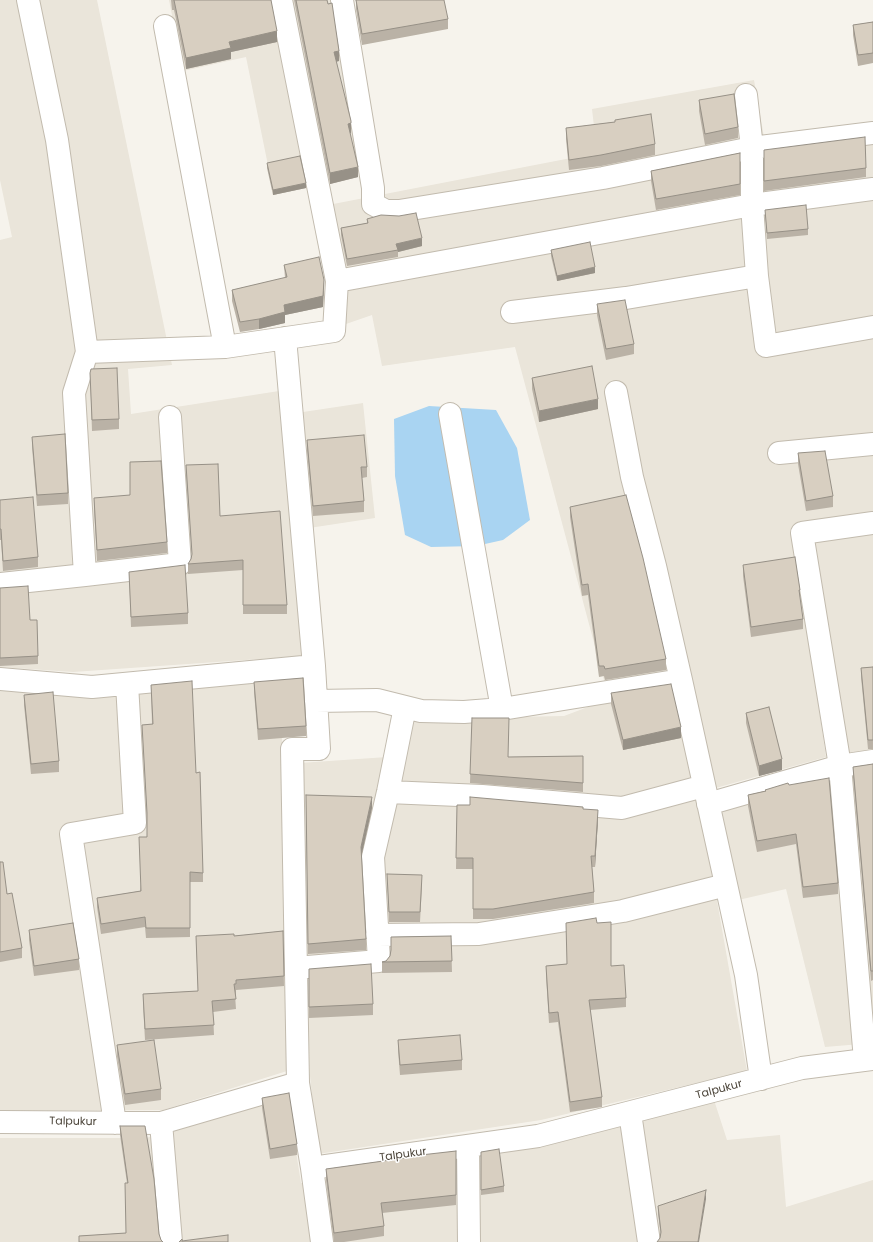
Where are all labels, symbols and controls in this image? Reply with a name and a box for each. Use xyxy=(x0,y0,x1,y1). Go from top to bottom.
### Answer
street label: Talpukur xyxy=(694,1077,744,1103)
street label: Talpukur xyxy=(49,1115,97,1129)
street label: Talpukur xyxy=(379,1145,427,1165)

